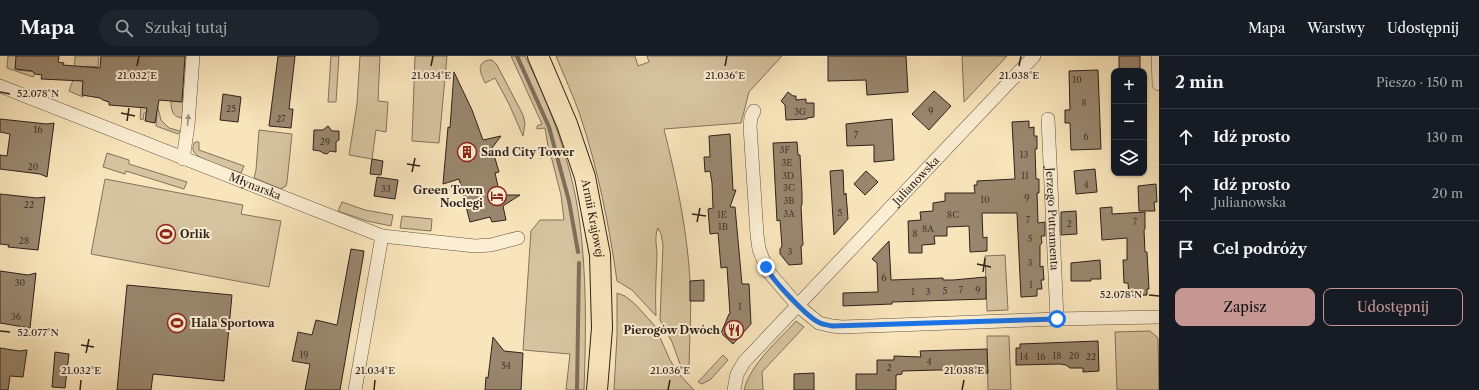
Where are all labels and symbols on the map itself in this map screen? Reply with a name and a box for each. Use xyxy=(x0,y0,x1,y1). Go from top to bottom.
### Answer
text: 21.032°E xyxy=(117,69,157,82)
text: 21.034°E xyxy=(411,69,451,82)
text: 21.036°E xyxy=(705,69,745,82)
text: 21.038°E xyxy=(999,69,1039,82)
house number: 10 xyxy=(1072,74,1082,85)
text: 52.078°N xyxy=(17,87,59,100)
house number: 8 xyxy=(1081,97,1087,108)
house number: 25 xyxy=(226,103,236,114)
house number: 9 xyxy=(928,105,934,116)
house number: 3G xyxy=(794,106,807,117)
house number: 27 xyxy=(276,113,286,124)
one-way arrow xyxy=(184,114,191,126)
house number: 16 xyxy=(33,124,43,135)
house number: 7 xyxy=(854,129,859,140)
house number: 6 xyxy=(1083,131,1089,142)
house number: 29 xyxy=(320,136,330,147)
building icon: Sand City Tower xyxy=(456,141,478,163)
house number: 3F xyxy=(780,144,791,155)
place label: Sand City Tower xyxy=(481,145,575,159)
house number: 13 xyxy=(1020,149,1028,160)
street label: Julianowska xyxy=(888,153,942,209)
house number: 3E xyxy=(781,157,793,168)
house number: 20 xyxy=(28,161,39,172)
street label: Jerzego Putramenta xyxy=(1043,165,1062,271)
street label: Młynarska xyxy=(227,170,283,203)
house number: 3D xyxy=(782,170,794,181)
house number: 11 xyxy=(1021,170,1029,181)
street label: Armii Krajowej xyxy=(578,177,607,258)
house number: 4 xyxy=(1083,179,1089,190)
house number: 3C xyxy=(783,182,795,193)
house number: 33 xyxy=(381,183,391,194)
place label: Green Town Noclegi xyxy=(413,183,483,210)
hotel icon: Green Town Noclegi xyxy=(486,185,508,207)
house number: 9 xyxy=(1024,192,1030,203)
house number: 10 xyxy=(980,194,990,205)
house number: 3B xyxy=(783,195,795,206)
house number: 22 xyxy=(24,199,34,210)
house number: 5 xyxy=(838,207,843,218)
house number: 3A xyxy=(783,208,795,219)
house number: 1E xyxy=(717,209,727,220)
house number: 8C xyxy=(947,209,959,220)
house number: 7 xyxy=(1026,214,1031,225)
house number: 7 xyxy=(1133,216,1138,227)
house number: 2 xyxy=(1066,218,1072,229)
house number: 1B xyxy=(718,221,728,232)
sports icon: Orlik xyxy=(155,223,177,245)
house number: 8A xyxy=(922,223,934,234)
place label: Orlik xyxy=(180,227,211,241)
house number: 8 xyxy=(912,228,918,239)
house number: 5 xyxy=(1028,233,1033,244)
house number: 28 xyxy=(19,235,29,246)
house number: 3 xyxy=(788,246,793,257)
house number: 3 xyxy=(1028,257,1033,268)
route end xyxy=(757,258,775,276)
house number: 6 xyxy=(881,272,887,283)
house number: 30 xyxy=(15,277,26,288)
house number: 1 xyxy=(1029,279,1033,290)
house number: 7 xyxy=(959,284,964,295)
house number: 9 xyxy=(975,284,981,295)
house number: 5 xyxy=(943,285,948,296)
house number: 1 xyxy=(911,286,915,297)
house number: 3 xyxy=(926,286,931,297)
text: 52.078°N xyxy=(1100,288,1142,301)
house number: 1 xyxy=(738,301,742,312)
route start xyxy=(1048,310,1066,328)
house number: 36 xyxy=(11,311,21,322)
sports icon: Hala Sportowa xyxy=(166,312,188,334)
place label: Hala Sportowa xyxy=(191,316,275,330)
restaurant icon: Pierogów Dwóch xyxy=(723,319,745,341)
place label: Pierogów Dwóch xyxy=(623,323,720,337)
text: 52.077°N xyxy=(17,326,59,339)
house number: 19 xyxy=(299,349,309,360)
house number: 18 xyxy=(1052,350,1062,361)
house number: 20 xyxy=(1069,350,1080,361)
house number: 14 xyxy=(1020,351,1029,362)
house number: 16 xyxy=(1036,351,1046,362)
house number: 22 xyxy=(1086,351,1096,362)
house number: 4 xyxy=(926,356,932,367)
house number: 54 xyxy=(501,360,511,371)
house number: 2 xyxy=(886,362,892,373)
text: 21.032°E xyxy=(61,364,101,377)
text: 21.034°E xyxy=(355,364,395,377)
text: 21.036°E xyxy=(650,364,690,377)
text: 21.038°E xyxy=(944,364,984,377)

